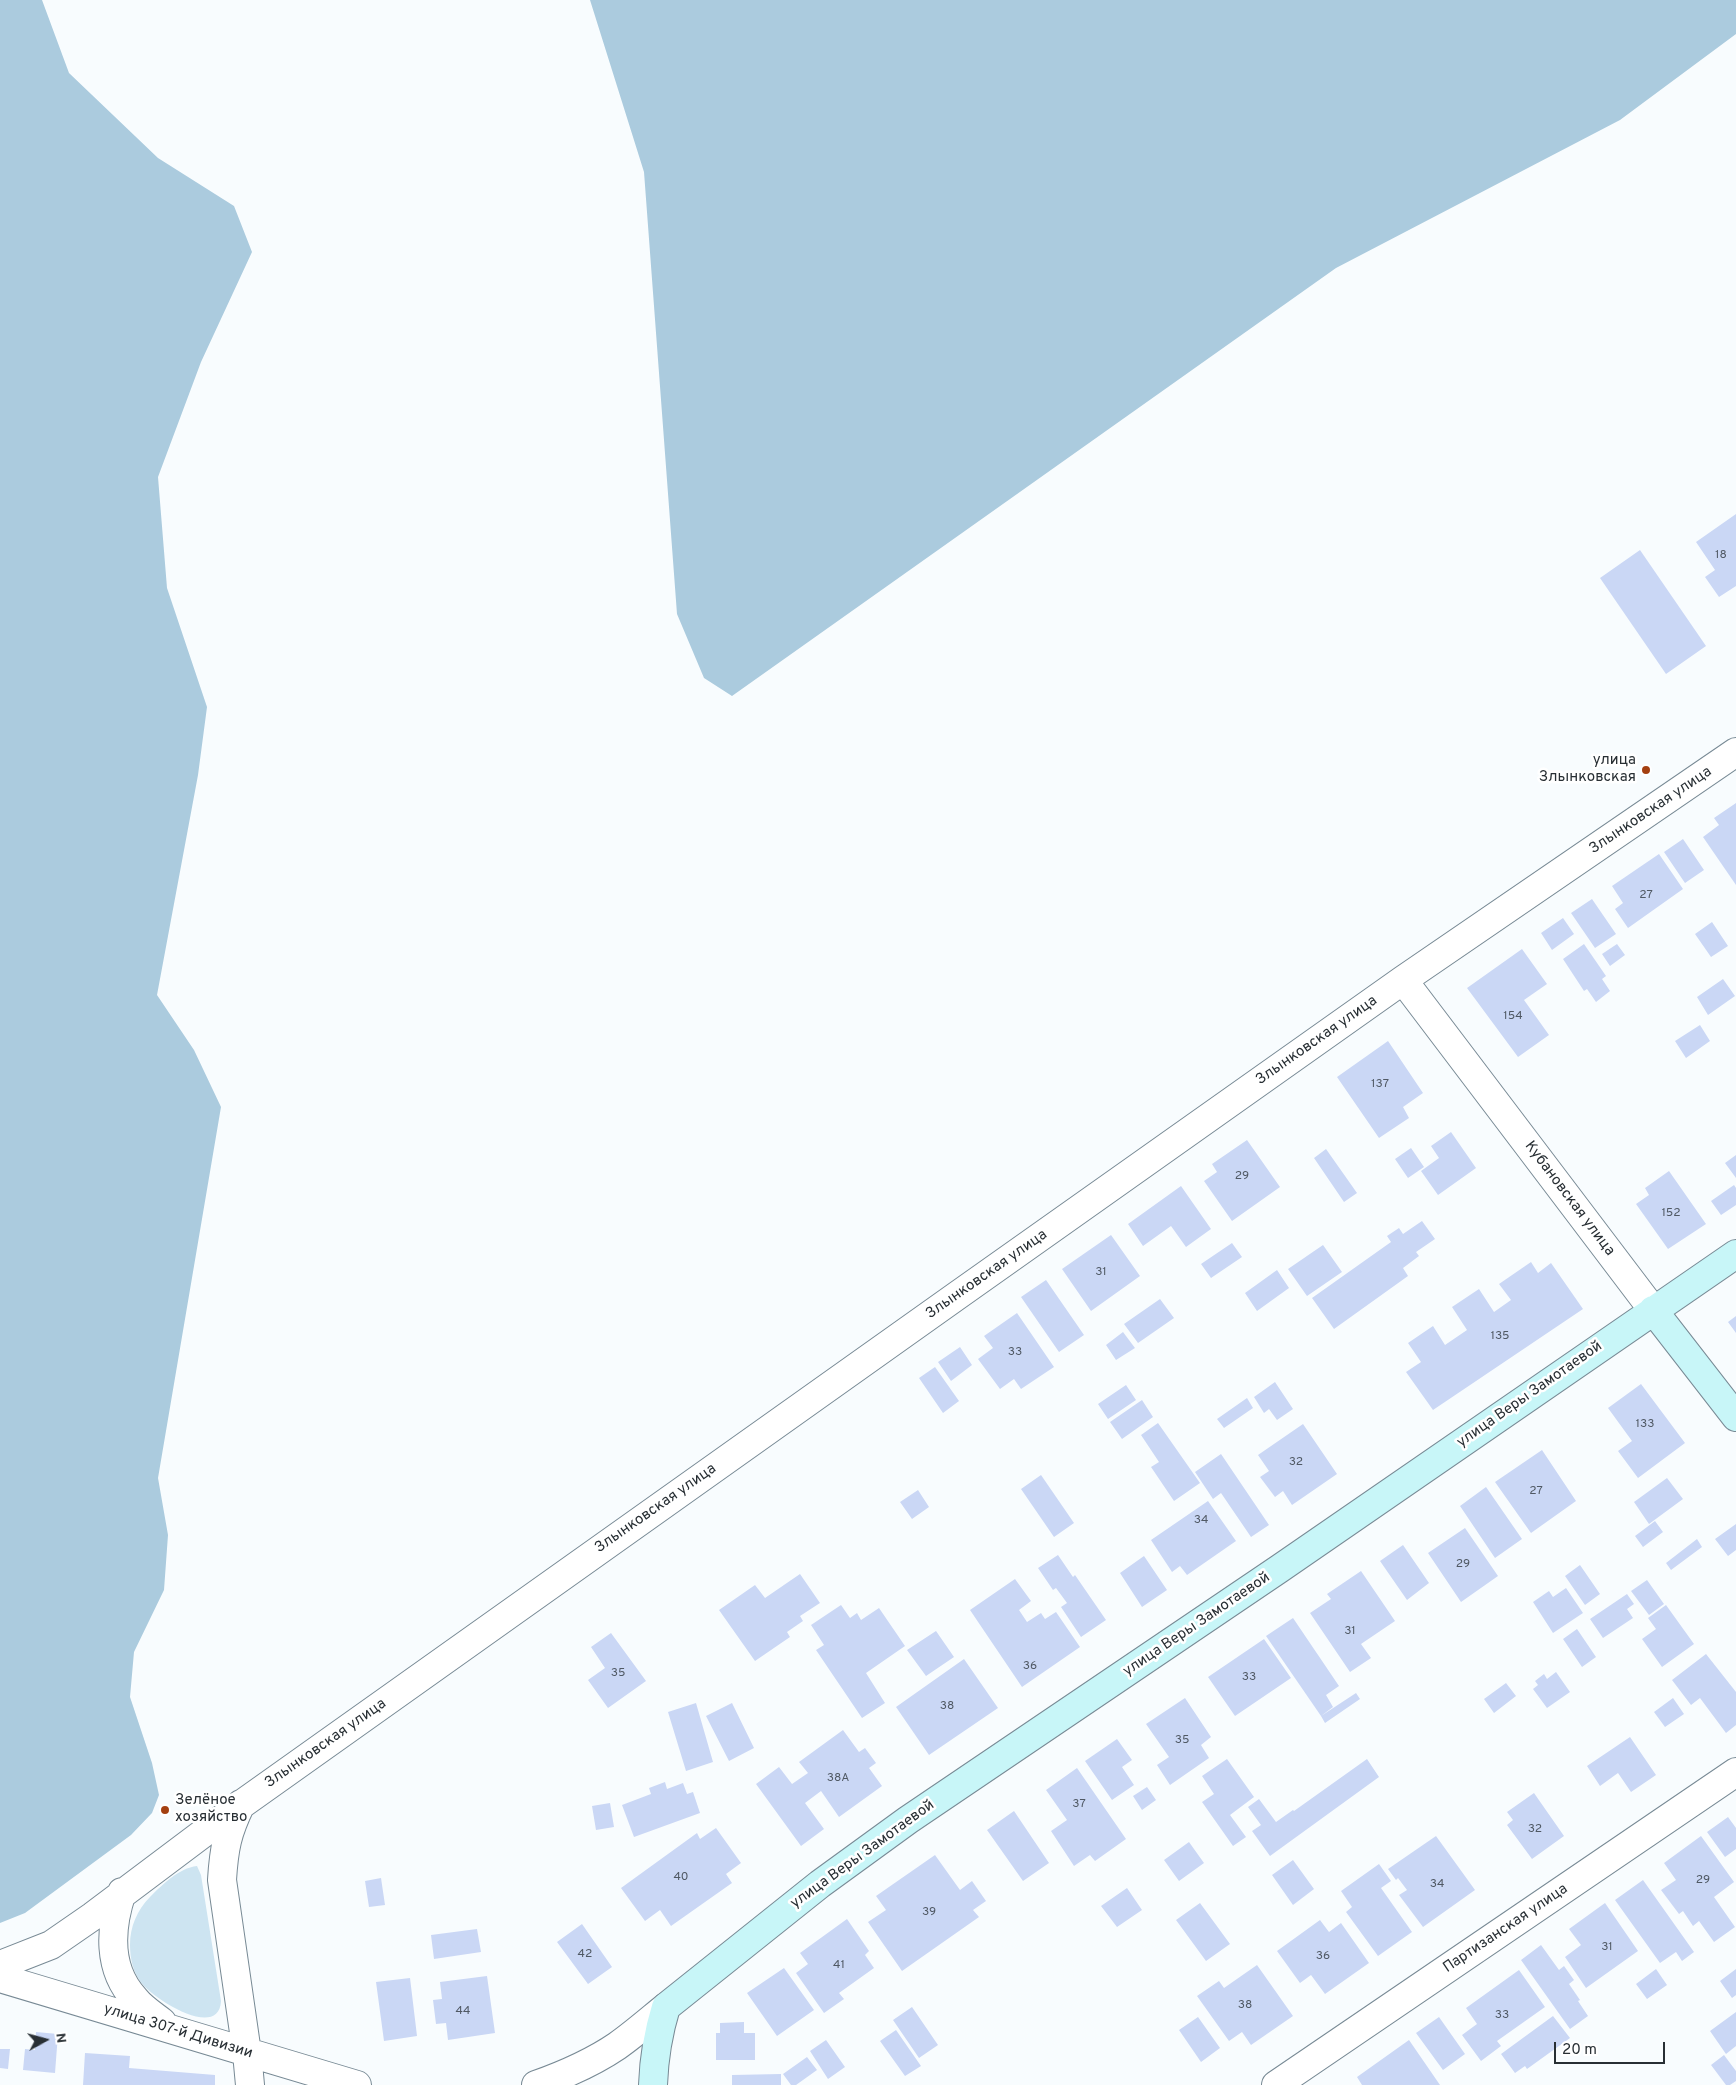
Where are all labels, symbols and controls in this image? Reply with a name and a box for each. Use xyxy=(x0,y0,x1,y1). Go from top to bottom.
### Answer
house number: 18 xyxy=(1715,549,1727,563)
place label: улица Злынковская xyxy=(1539,752,1636,787)
street label: Злынковская улица xyxy=(1586,763,1716,859)
marker: улица Злынковская xyxy=(1640,764,1652,776)
house number: 27 xyxy=(1639,889,1653,903)
street label: Злынковская улица xyxy=(1253,992,1381,1090)
house number: 154 xyxy=(1503,1010,1523,1024)
house number: 137 xyxy=(1371,1078,1389,1092)
street label: Кубановская улица xyxy=(1520,1138,1618,1260)
house number: 29 xyxy=(1235,1170,1249,1184)
house number: 152 xyxy=(1661,1207,1681,1221)
street label: Злынковская улица xyxy=(923,1226,1051,1324)
house number: 31 xyxy=(1095,1266,1107,1280)
house number: 135 xyxy=(1490,1330,1510,1344)
street label: улица Веры Замотаевой xyxy=(1454,1338,1606,1452)
house number: 33 xyxy=(1008,1346,1022,1360)
house number: 133 xyxy=(1636,1418,1654,1432)
house number: 32 xyxy=(1289,1456,1303,1470)
street label: Злынковская улица xyxy=(592,1460,720,1558)
house number: 27 xyxy=(1529,1485,1543,1499)
house number: 34 xyxy=(1194,1514,1208,1528)
house number: 29 xyxy=(1456,1558,1470,1572)
street label: улица Веры Замотаевой xyxy=(1120,1569,1274,1681)
house number: 31 xyxy=(1344,1625,1356,1639)
house number: 36 xyxy=(1023,1660,1037,1674)
house number: 35 xyxy=(611,1667,625,1681)
house number: 33 xyxy=(1242,1671,1256,1685)
street label: Злынковская улица xyxy=(262,1695,390,1793)
house number: 38 xyxy=(940,1700,954,1714)
house number: 35 xyxy=(1175,1734,1189,1748)
house number: 38А xyxy=(827,1772,849,1786)
place label: Зелёное хозяйство xyxy=(175,1792,247,1827)
street label: улица Веры Замотаевой xyxy=(788,1797,938,1913)
house number: 37 xyxy=(1072,1798,1086,1812)
marker: Зелёное хозяйство xyxy=(159,1804,171,1816)
house number: 32 xyxy=(1528,1823,1542,1837)
house number: 40 xyxy=(673,1871,689,1885)
house number: 29 xyxy=(1696,1874,1710,1888)
house number: 34 xyxy=(1430,1878,1444,1892)
street label: Партизанская улица xyxy=(1440,1881,1572,1977)
house number: 39 xyxy=(922,1906,936,1920)
house number: 31 xyxy=(1601,1941,1613,1955)
house number: 42 xyxy=(578,1948,592,1962)
house number: 36 xyxy=(1316,1950,1330,1964)
house number: 41 xyxy=(833,1959,845,1973)
house number: 38 xyxy=(1238,1999,1252,2013)
street label: улица 307-й Дивизии xyxy=(101,2001,255,2063)
house number: 44 xyxy=(456,2005,470,2019)
house number: 33 xyxy=(1495,2009,1509,2023)
north arrow xyxy=(20,2015,70,2065)
text: N xyxy=(51,2032,69,2044)
scale bar xyxy=(1556,2032,1667,2064)
text: 20 m xyxy=(1562,2041,1597,2060)

